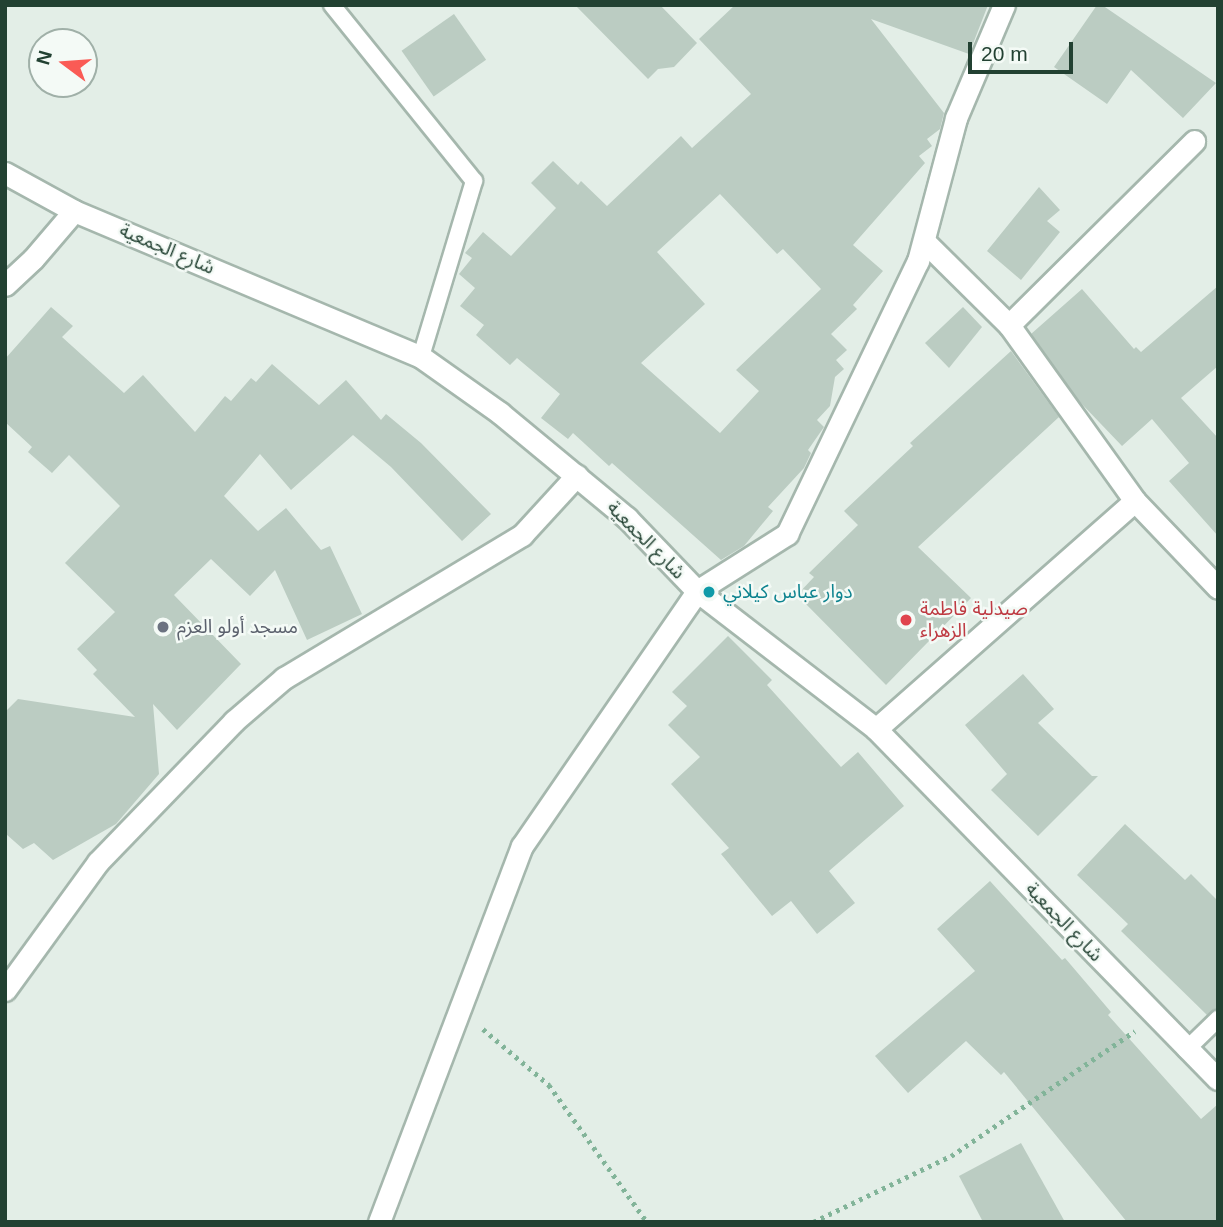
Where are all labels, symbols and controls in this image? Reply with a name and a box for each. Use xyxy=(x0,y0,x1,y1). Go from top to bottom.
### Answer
north arrow xyxy=(28,28,98,98)
scale bar xyxy=(971,28,1076,72)
text: 20 m xyxy=(981,42,1028,65)
text: N xyxy=(32,48,56,67)
street label: شارع الجمعية xyxy=(116,219,218,279)
street label: شارع الجمعية xyxy=(602,496,690,584)
place label: دوار عباس كيلاني xyxy=(723,581,853,603)
marker: دوار عباس كيلاني xyxy=(701,584,717,600)
place label: صيدلية فاطمة الزهراء xyxy=(920,598,1028,642)
marker: صيدلية فاطمة الزهراء xyxy=(898,612,914,628)
place label: مسجد أولو العزم xyxy=(177,616,298,638)
marker: مسجد أولو العزم xyxy=(155,619,171,635)
street label: شارع الجمعية xyxy=(1021,878,1107,966)

